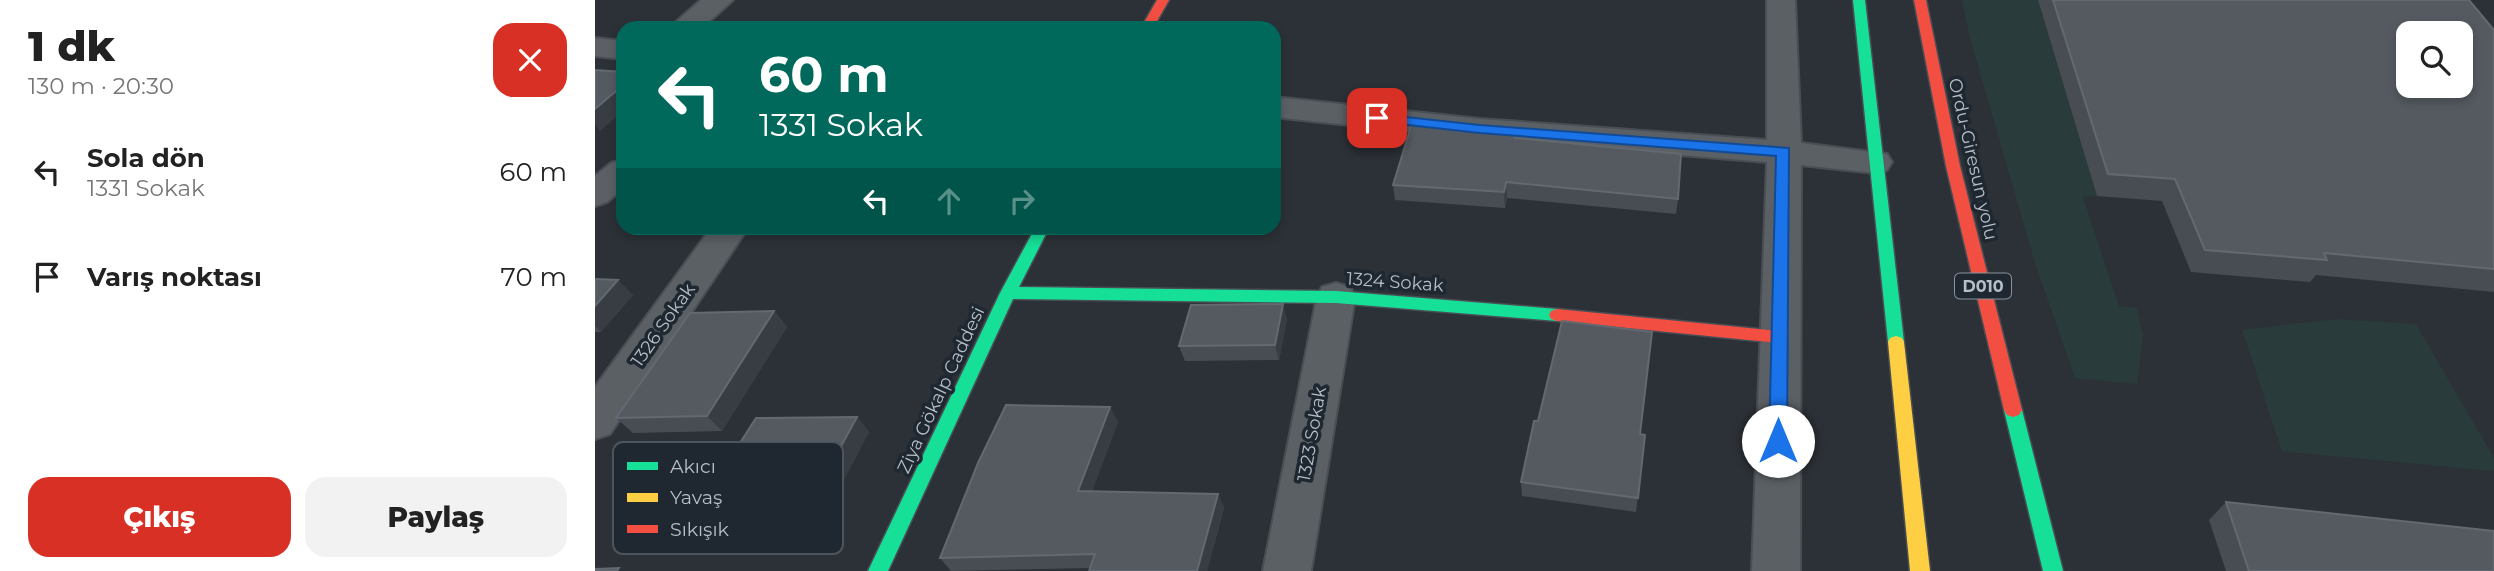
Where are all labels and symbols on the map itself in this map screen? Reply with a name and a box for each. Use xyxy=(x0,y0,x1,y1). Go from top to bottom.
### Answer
street label: Ordu-Giresun yolu xyxy=(1944,76,2002,242)
pin xyxy=(1347,88,1407,148)
street label: 1324 Sokak xyxy=(1346,268,1445,296)
road number: D010 xyxy=(1955,274,2011,298)
street label: 1326 Sokak xyxy=(626,279,700,371)
street label: Ziya Gökalp Caddesi xyxy=(893,303,989,477)
street label: 1323 Sokak xyxy=(1293,385,1331,483)
position arrow xyxy=(1741,404,1815,478)
legend xyxy=(613,442,843,554)
text: Akıcı xyxy=(670,455,716,478)
text: Yavaş xyxy=(670,486,722,509)
text: Sıkışık xyxy=(670,518,730,541)

